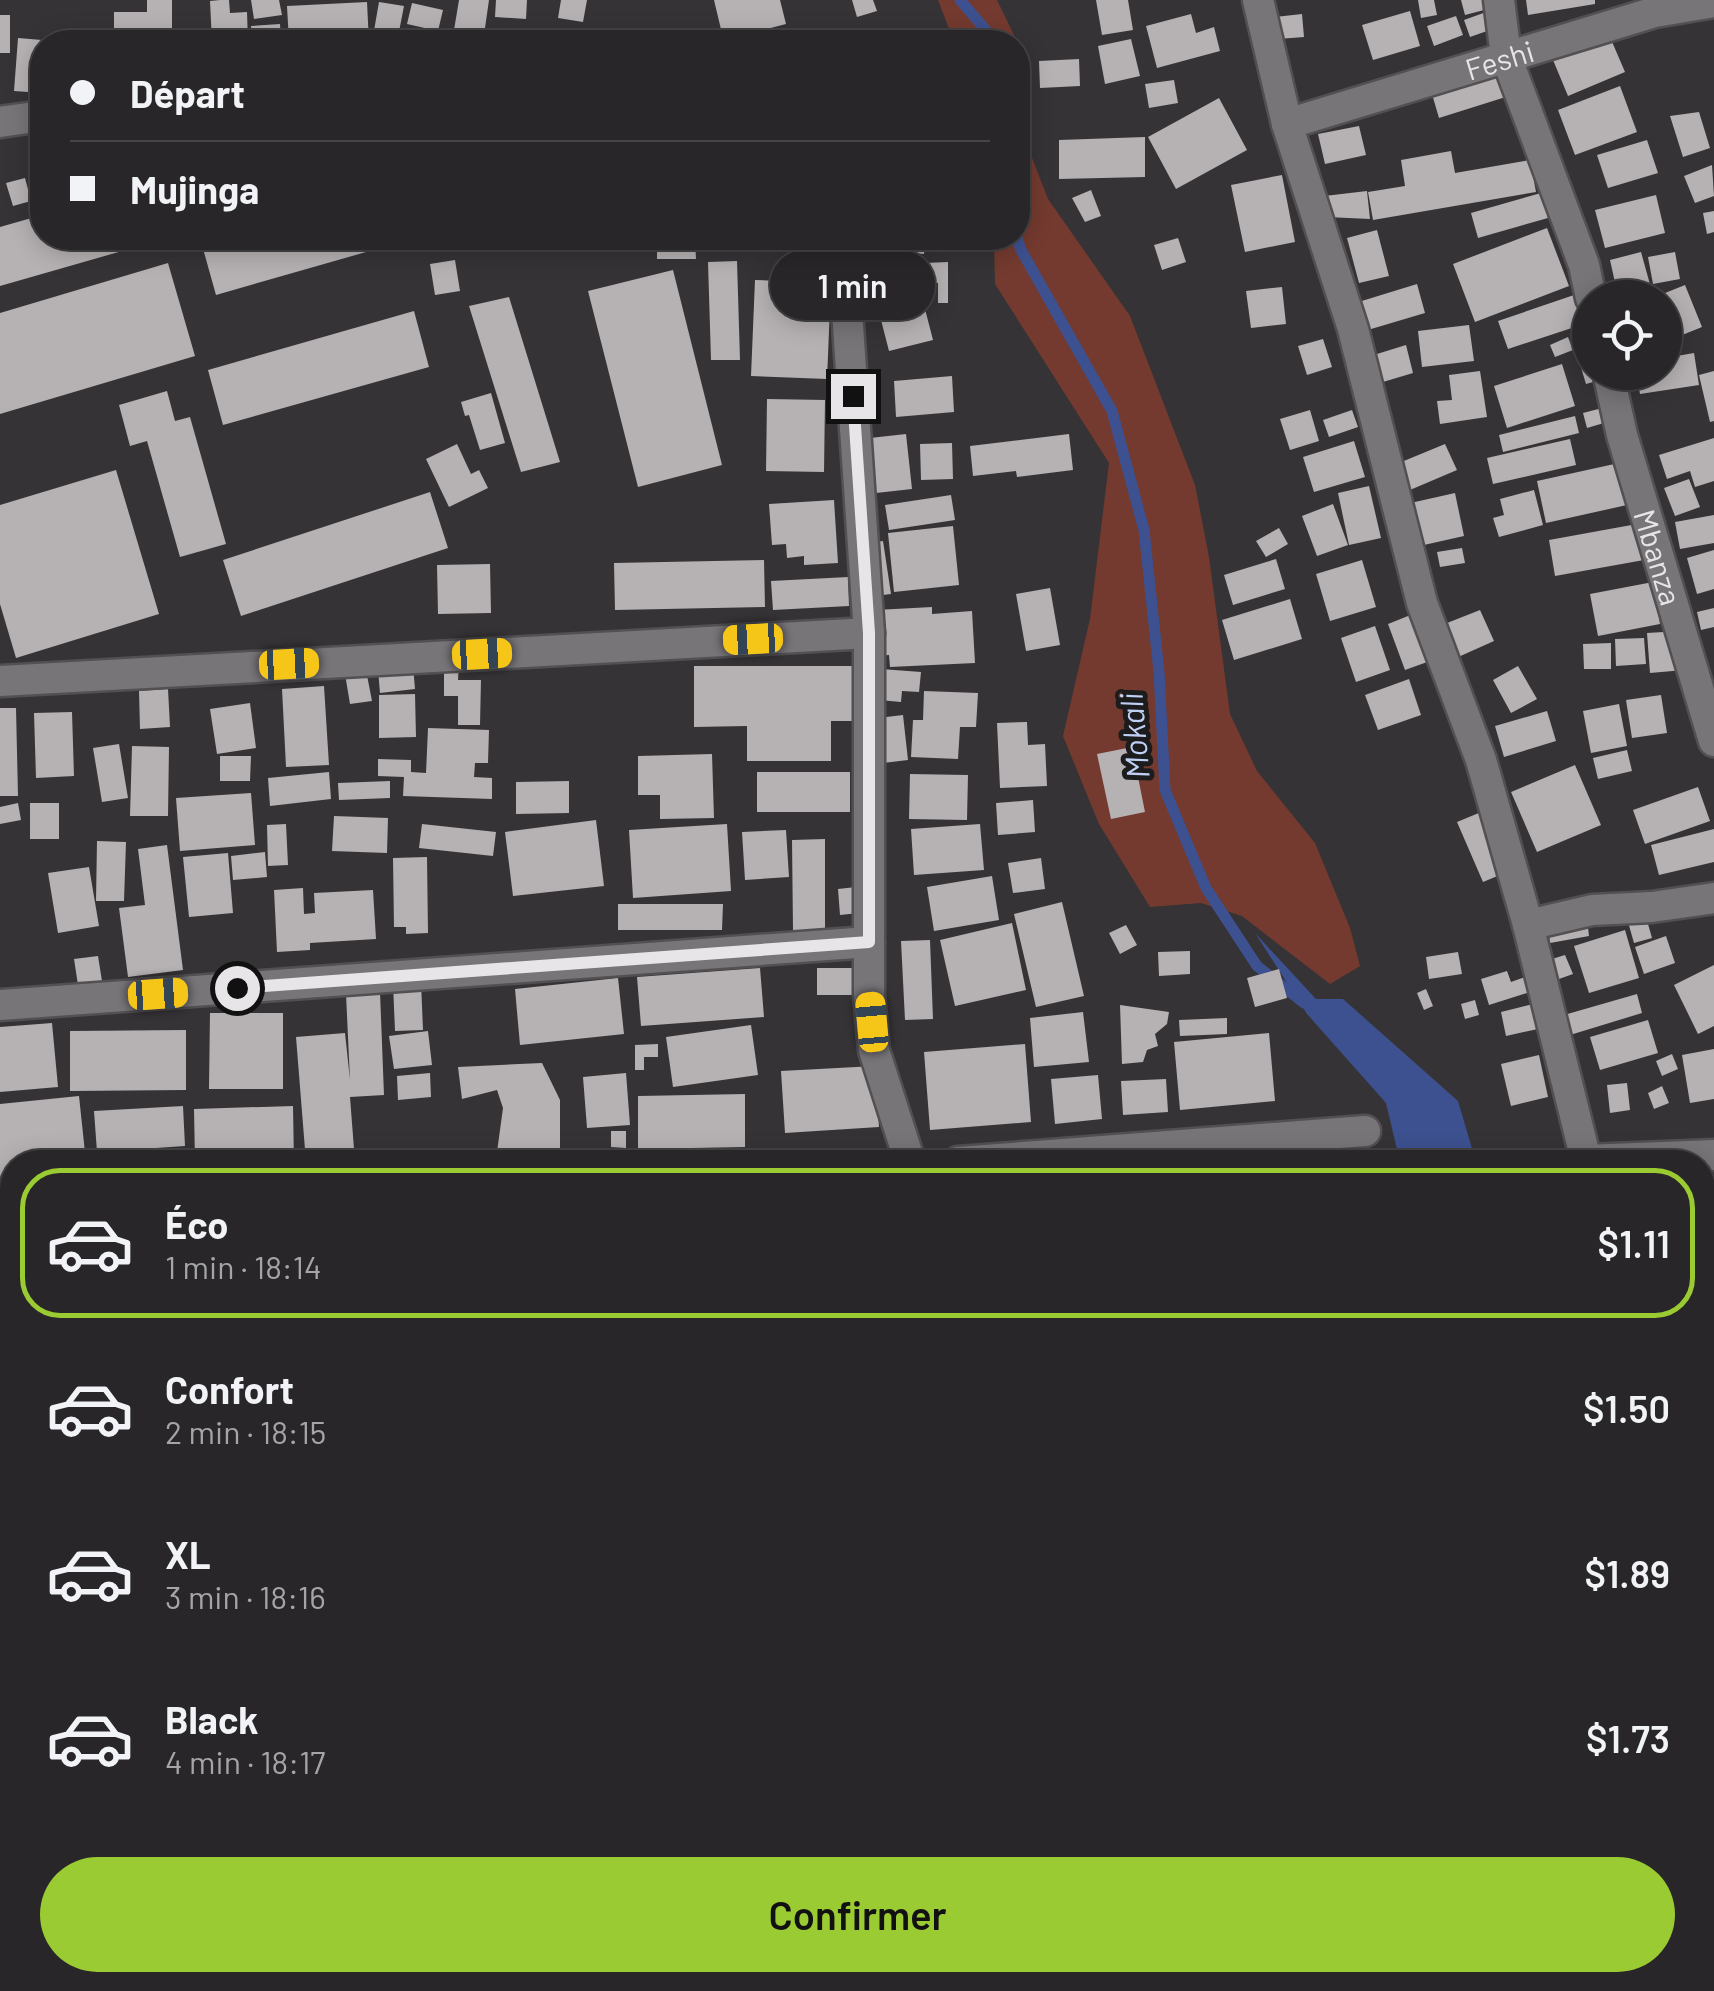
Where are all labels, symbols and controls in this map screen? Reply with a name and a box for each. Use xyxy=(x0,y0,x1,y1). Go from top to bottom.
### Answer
street label: Feshi xyxy=(1461,32,1538,87)
text: Départ xyxy=(130,70,245,116)
text: Mujinga xyxy=(130,166,259,212)
callout: 1 min xyxy=(770,251,936,321)
text: 1 min xyxy=(818,266,887,304)
map controls xyxy=(1572,280,1682,390)
button: locate xyxy=(1572,280,1682,390)
route end xyxy=(831,374,876,419)
street label: Mbanza xyxy=(1627,505,1690,609)
car xyxy=(722,622,784,656)
car xyxy=(451,637,513,671)
car xyxy=(258,647,320,681)
water label: Mokali xyxy=(1110,691,1156,781)
route start xyxy=(215,966,260,1011)
car xyxy=(127,977,189,1011)
car xyxy=(854,991,890,1053)
icon: car xyxy=(45,1198,135,1288)
text: Éco xyxy=(165,1201,229,1247)
text: $1.11 xyxy=(1598,1220,1670,1266)
text: 1 min · 18:14 xyxy=(165,1247,322,1285)
icon: car xyxy=(45,1363,135,1453)
text: Confort xyxy=(165,1366,294,1412)
text: $1.50 xyxy=(1583,1385,1670,1431)
text: 2 min · 18:15 xyxy=(165,1412,326,1450)
icon: car xyxy=(45,1528,135,1618)
text: XL xyxy=(165,1531,211,1577)
text: $1.89 xyxy=(1584,1550,1670,1596)
text: 3 min · 18:16 xyxy=(165,1577,326,1615)
icon: car xyxy=(45,1693,135,1783)
text: Black xyxy=(165,1696,259,1742)
text: $1.73 xyxy=(1586,1715,1670,1761)
text: 4 min · 18:17 xyxy=(165,1742,325,1780)
button: Confirmer xyxy=(40,1857,1675,1972)

